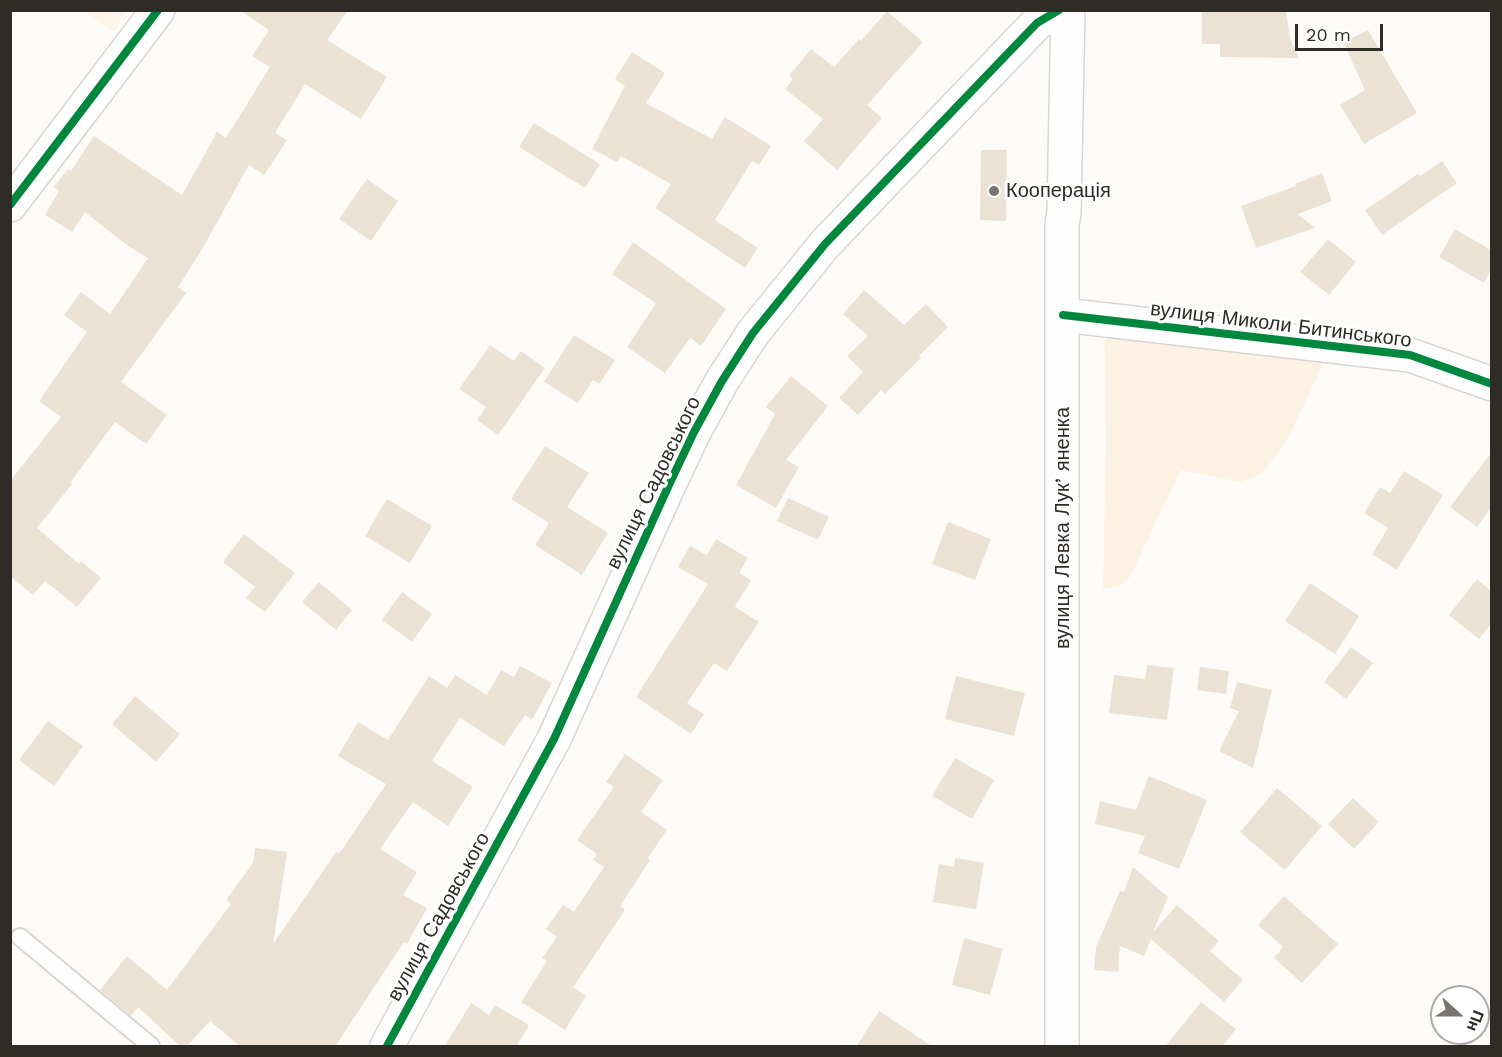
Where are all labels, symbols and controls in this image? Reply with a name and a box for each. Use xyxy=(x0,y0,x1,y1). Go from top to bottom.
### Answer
scale bar xyxy=(1298,12,1386,50)
text: 20 m xyxy=(1306,24,1351,45)
place label: Кооперація xyxy=(1006,179,1111,203)
marker: Кооперація xyxy=(987,184,1001,198)
street label: вулиця Миколи Битинського xyxy=(1149,297,1413,353)
street label: вулиця Садовського xyxy=(602,393,706,573)
street label: вулиця Левка Лукʼяненка xyxy=(1051,407,1075,649)
street label: вулиця Садовського xyxy=(383,828,495,1006)
north arrow xyxy=(1430,985,1490,1045)
text: Пн xyxy=(1463,1008,1488,1034)

